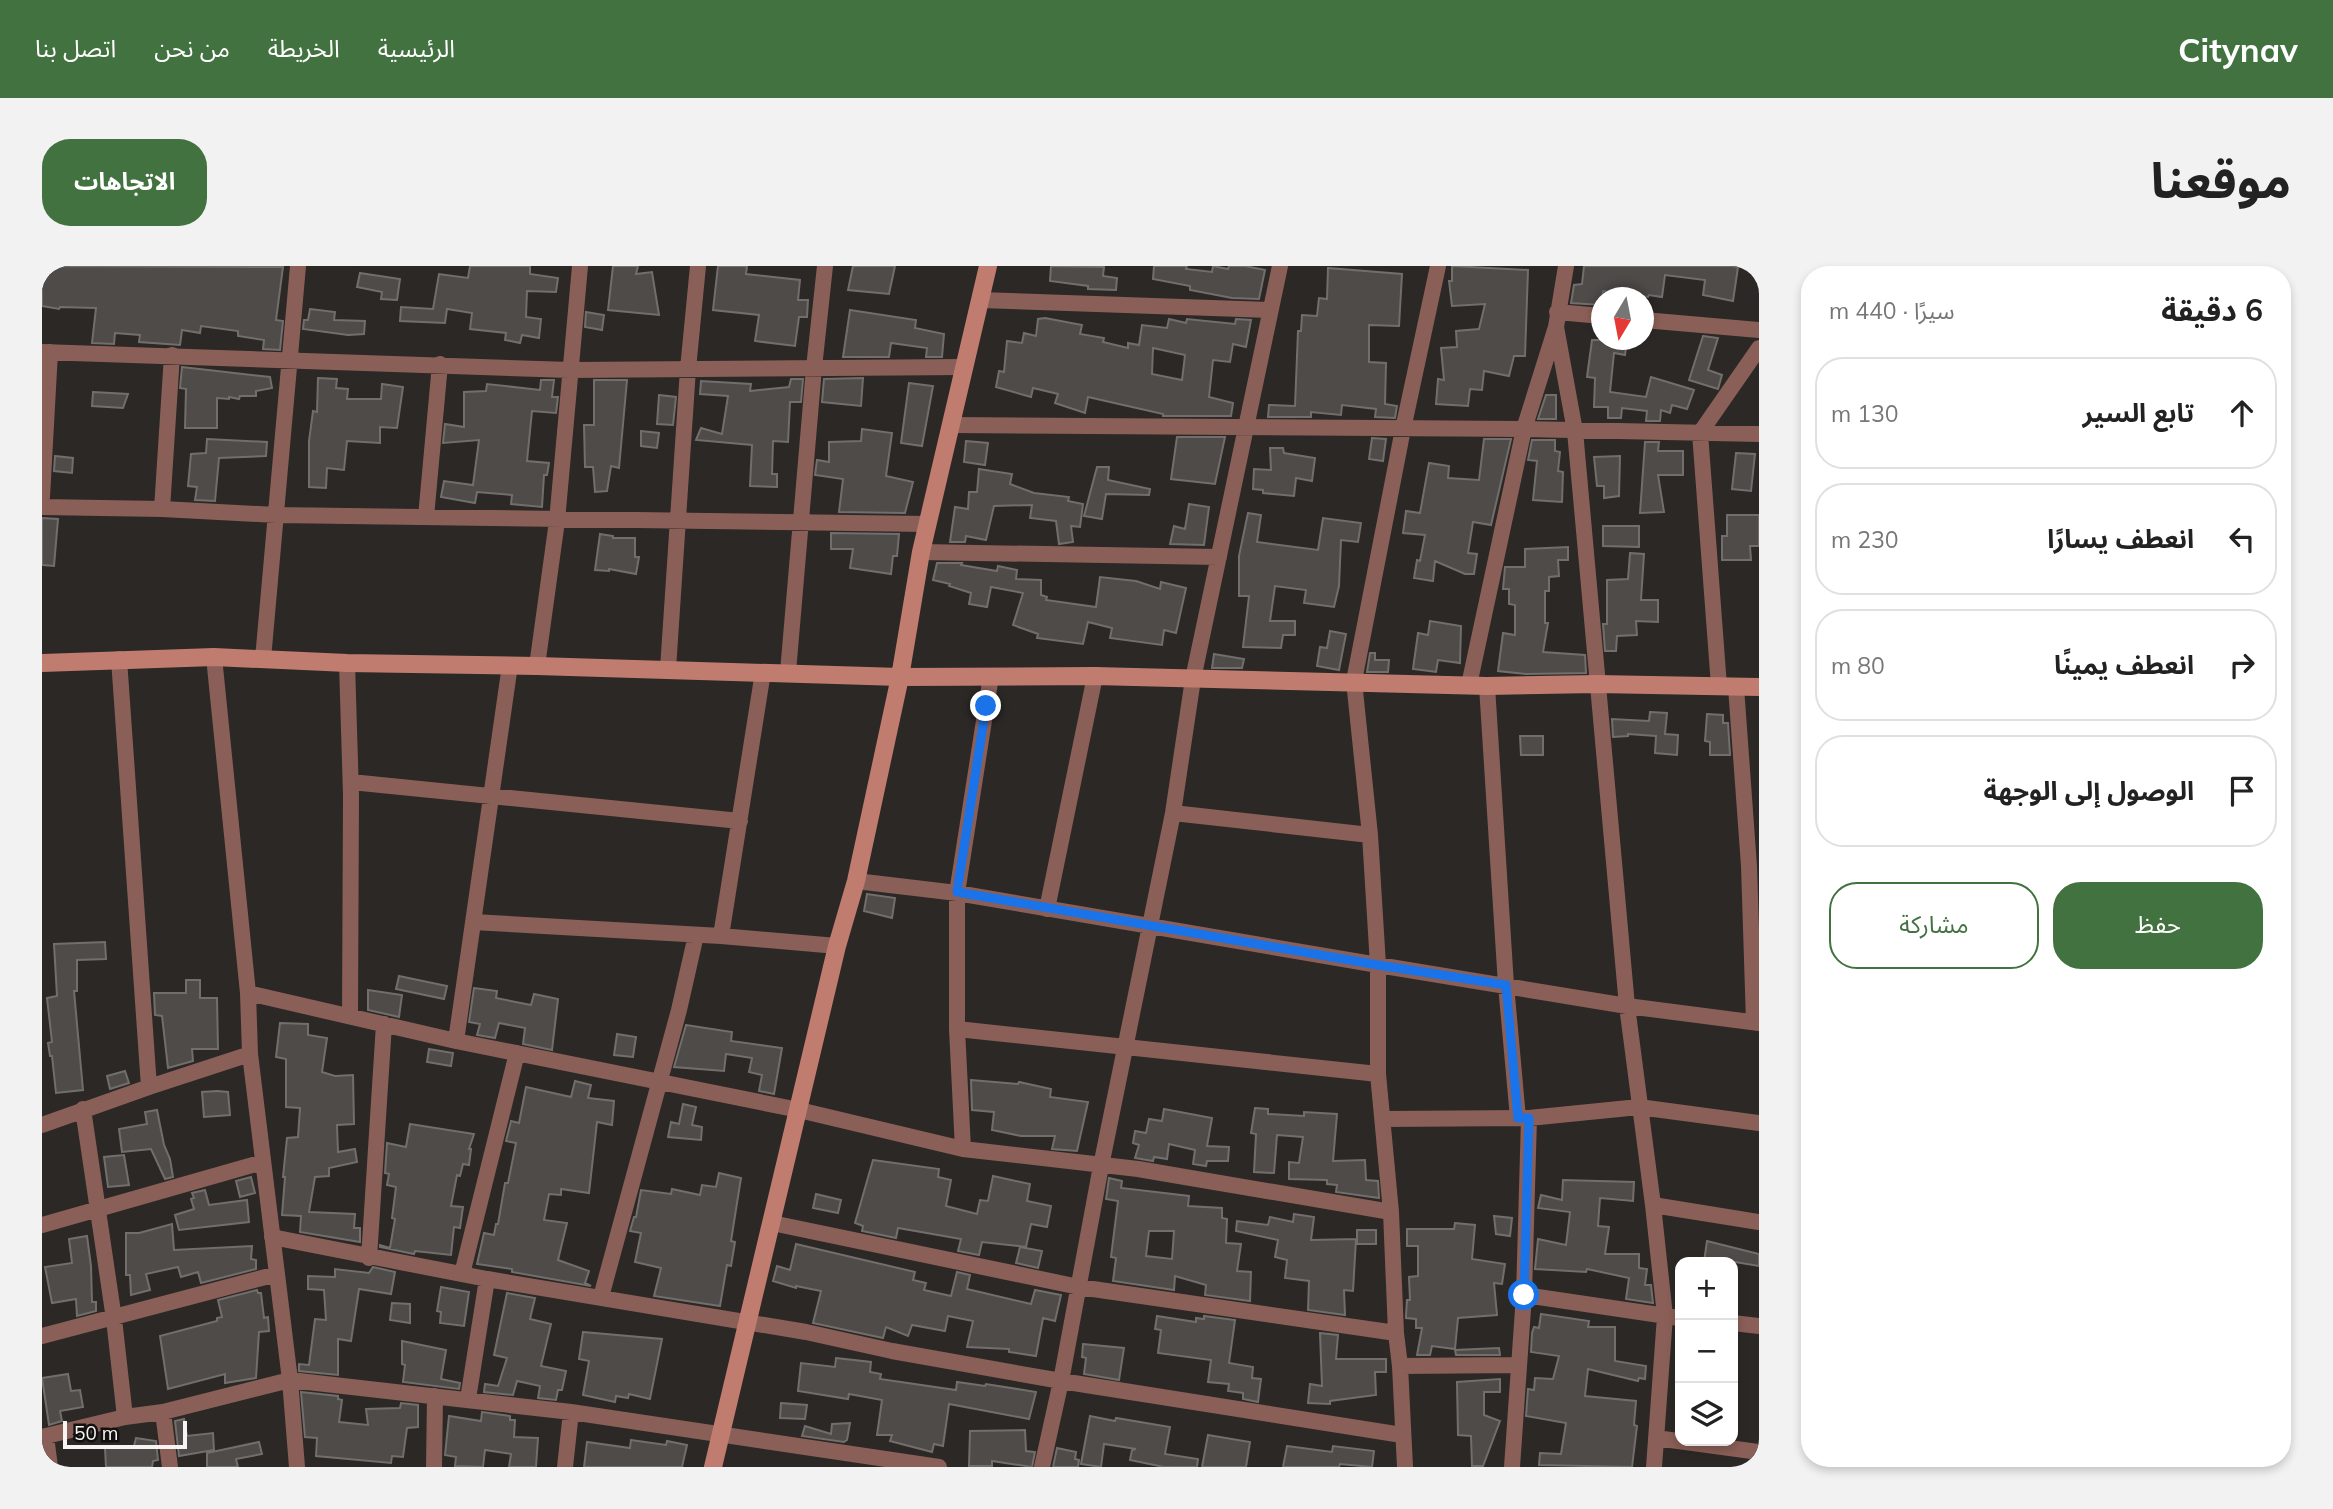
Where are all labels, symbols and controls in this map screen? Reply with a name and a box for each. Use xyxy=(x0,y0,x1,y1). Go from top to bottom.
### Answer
text: Citynav xyxy=(2178,29,2298,70)
text: اتصل بنا xyxy=(35,33,116,63)
text: من نحن xyxy=(154,33,230,63)
text: الخريطة xyxy=(268,33,340,63)
text: الرئيسية xyxy=(378,33,455,63)
button: الاتجاهات xyxy=(42,139,207,226)
text: موقعنا xyxy=(2151,149,2291,210)
north arrow xyxy=(1591,287,1654,350)
text: 6 دقيقة xyxy=(2161,291,2263,329)
text: سيرًا · 440 m xyxy=(1829,296,1955,325)
icon: ahead xyxy=(2223,394,2261,432)
text: تابع السير xyxy=(2083,396,2194,429)
text: 130 m xyxy=(1831,399,1899,428)
icon: left xyxy=(2223,520,2261,558)
text: انعطف يسارًا xyxy=(2047,522,2194,555)
text: 230 m xyxy=(1831,525,1899,554)
icon: right xyxy=(2223,646,2261,684)
text: انعطف يمينًا xyxy=(2054,648,2194,681)
text: 80 m xyxy=(1831,651,1885,680)
route end xyxy=(970,690,1001,721)
icon: arrive xyxy=(2223,772,2261,810)
text: الوصول إلى الوجهة xyxy=(1983,774,2194,807)
button: مشاركة xyxy=(1829,882,2039,969)
button: حفظ xyxy=(2053,882,2263,969)
map controls xyxy=(1675,1257,1738,1446)
button: + xyxy=(1675,1257,1738,1320)
route start xyxy=(1508,1279,1539,1310)
button: − xyxy=(1675,1320,1738,1383)
button: layers xyxy=(1675,1383,1738,1446)
scale bar xyxy=(63,1418,187,1450)
text: 50 m xyxy=(74,1421,118,1445)

